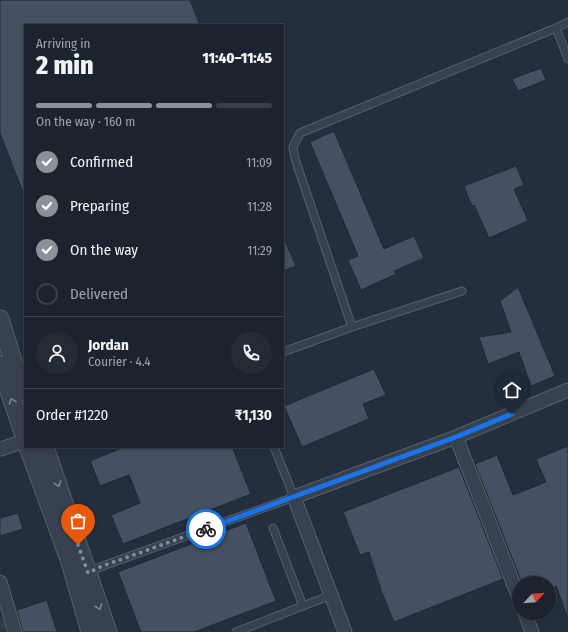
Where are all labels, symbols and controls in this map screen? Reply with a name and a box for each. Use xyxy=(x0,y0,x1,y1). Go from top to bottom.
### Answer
text: Arriving in xyxy=(36,36,90,51)
text: 11:40–11:45 xyxy=(202,49,272,67)
text: 2 min xyxy=(36,50,94,81)
text: On the way · 160 m xyxy=(36,114,135,129)
icon: check xyxy=(36,151,58,173)
text: Confirmed xyxy=(70,153,133,171)
text: 11:09 xyxy=(246,155,272,170)
icon: check xyxy=(36,195,58,217)
text: Preparing xyxy=(70,197,129,215)
text: 11:28 xyxy=(247,199,272,214)
icon: check xyxy=(36,239,58,261)
text: On the way xyxy=(70,241,138,259)
text: 11:29 xyxy=(247,243,272,258)
text: Delivered xyxy=(70,285,128,303)
button: person xyxy=(36,332,78,374)
button: phone xyxy=(230,332,272,374)
text: Jordan xyxy=(88,336,129,354)
text: Courier · 4.4 xyxy=(88,354,151,369)
pin xyxy=(495,373,529,414)
icon: home xyxy=(501,379,523,401)
one-way arrow xyxy=(9,398,17,405)
text: Order #1220 xyxy=(36,406,108,424)
text: ₹1,130 xyxy=(235,406,272,424)
one-way arrow xyxy=(53,480,61,487)
pin xyxy=(61,504,95,545)
courier xyxy=(186,509,226,549)
icon: bag xyxy=(67,510,89,532)
icon: bike xyxy=(195,518,217,540)
north arrow xyxy=(512,576,556,620)
map controls xyxy=(512,576,556,620)
one-way arrow xyxy=(95,603,103,610)

